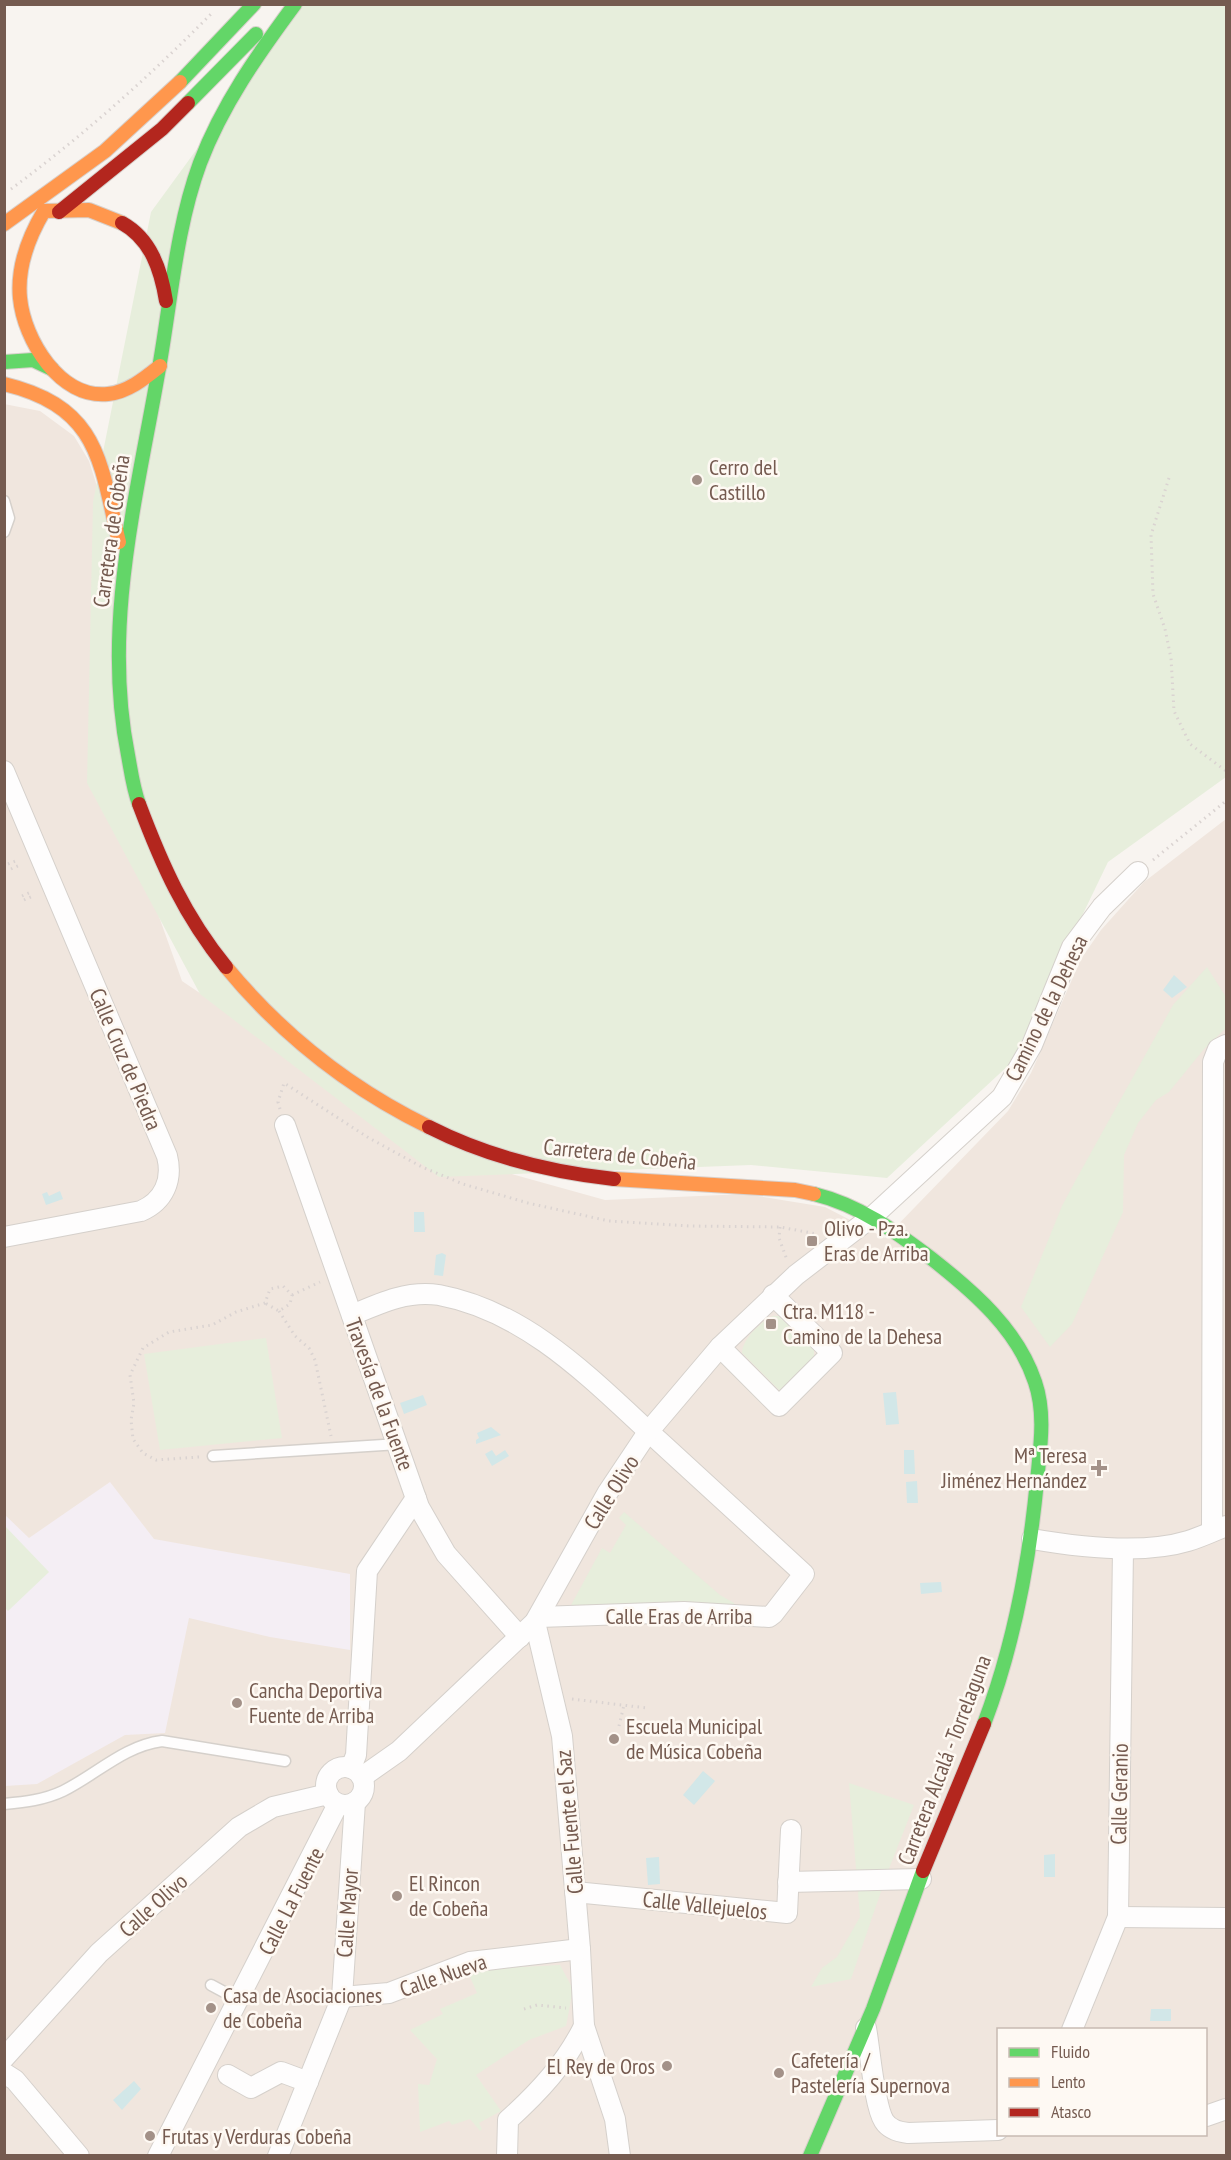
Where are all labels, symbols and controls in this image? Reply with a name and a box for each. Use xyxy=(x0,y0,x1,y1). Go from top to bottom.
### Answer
street label: Carretera de Cobeña xyxy=(86,453,136,609)
place label: Cerro del Castillo xyxy=(709,453,778,506)
marker: Cerro del Castillo xyxy=(690,473,704,487)
street label: Camino de la Dehesa xyxy=(999,930,1093,1086)
street label: Calle Cruz de Piedra xyxy=(84,984,168,1134)
street label: Carretera de Cobeña xyxy=(542,1132,698,1176)
place label: Olivo - Pza. Eras de Arriba xyxy=(824,1214,929,1267)
marker: Olivo - Pza. Eras de Arriba xyxy=(805,1234,819,1248)
place label: Ctra. M118 - Camino de la Dehesa xyxy=(783,1297,942,1350)
street label: Travesía de la Fuente xyxy=(339,1314,421,1474)
marker: Ctra. M118 - Camino de la Dehesa xyxy=(764,1317,778,1331)
place label: Mª Teresa Jiménez Hernández xyxy=(941,1441,1087,1494)
street label: Calle Olivo xyxy=(577,1450,645,1534)
marker: Mª Teresa Jiménez Hernández xyxy=(1092,1461,1106,1475)
street label: Calle Eras de Arriba xyxy=(605,1602,753,1630)
street label: Carretera Alcalá - Torrelaguna xyxy=(891,1651,997,1869)
place label: Cancha Deportiva Fuente de Arriba xyxy=(249,1676,383,1729)
marker: Cancha Deportiva Fuente de Arriba xyxy=(230,1696,244,1710)
place label: Escuela Municipal de Música Cobeña xyxy=(626,1712,763,1765)
marker: Escuela Municipal de Música Cobeña xyxy=(607,1732,621,1746)
street label: Calle Geranio xyxy=(1104,1743,1134,1845)
street label: Calle Fuente el Saz xyxy=(549,1749,589,1895)
street label: Calle La Fuente xyxy=(252,1842,330,1960)
street label: Calle Olivo xyxy=(113,1867,193,1943)
street label: Calle Mayor xyxy=(330,1868,364,1958)
place label: El Rincon de Cobeña xyxy=(409,1869,488,1922)
street label: Calle Vallejuelos xyxy=(641,1885,769,1925)
marker: El Rincon de Cobeña xyxy=(390,1889,404,1903)
street label: Calle Nueva xyxy=(396,1947,490,2003)
place label: Casa de Asociaciones de Cobeña xyxy=(223,1981,382,2034)
marker: Casa de Asociaciones de Cobeña xyxy=(204,2001,218,2015)
legend xyxy=(997,2028,1207,2136)
text: Fluido xyxy=(1051,2040,1090,2063)
place label: Cafetería / Pastelería Supernova xyxy=(791,2046,950,2099)
place label: El Rey de Oros xyxy=(547,2052,655,2080)
marker: El Rey de Oros xyxy=(660,2059,674,2073)
marker: Cafetería / Pastelería Supernova xyxy=(772,2066,786,2080)
text: Lento xyxy=(1051,2070,1086,2093)
text: Atasco xyxy=(1051,2100,1092,2123)
place label: Frutas y Verduras Cobeña xyxy=(162,2122,352,2150)
marker: Frutas y Verduras Cobeña xyxy=(143,2129,157,2143)

